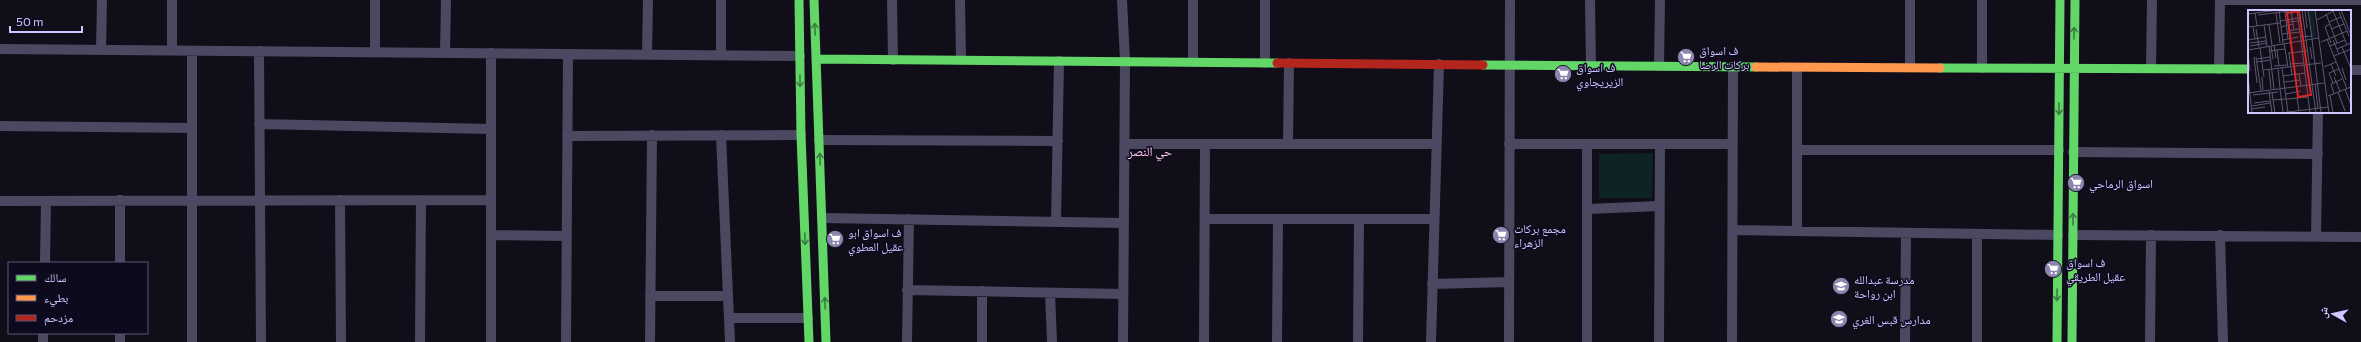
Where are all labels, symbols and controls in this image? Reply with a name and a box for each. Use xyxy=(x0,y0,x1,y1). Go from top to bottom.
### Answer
scale bar xyxy=(10,8,82,34)
inset map xyxy=(2248,10,2351,113)
text: 50 m xyxy=(16,14,44,28)
one-way arrow xyxy=(811,23,819,36)
one-way arrow xyxy=(2070,27,2078,40)
place label: ف اسواق بركات الرضا xyxy=(1699,43,1749,72)
supermarket icon: ف اسواق بركات الرضا xyxy=(1676,47,1696,67)
place label: ف اسواق الزيريجاوي xyxy=(1576,60,1624,92)
supermarket icon: ف اسواق الزيريجاوي xyxy=(1553,64,1573,84)
one-way arrow xyxy=(797,74,804,87)
one-way arrow xyxy=(2055,102,2063,115)
district label: حي النصر xyxy=(1127,143,1172,162)
one-way arrow xyxy=(816,153,824,166)
supermarket icon: اسواق الرماحي xyxy=(2066,173,2086,193)
place label: اسواق الرماحي xyxy=(2089,176,2153,194)
one-way arrow xyxy=(2069,213,2077,226)
place label: مجمع بركات الزهراء xyxy=(1514,221,1566,249)
place label: ف اسواق ابو عقيل العطوي xyxy=(848,225,903,257)
supermarket icon: مجمع بركات الزهراء xyxy=(1491,225,1511,245)
supermarket icon: ف اسواق ابو عقيل العطوي xyxy=(825,229,845,249)
one-way arrow xyxy=(802,232,809,245)
place label: ف اسواق عقيل الطريقي xyxy=(2066,255,2125,287)
supermarket icon: ف اسواق عقيل الطريقي xyxy=(2043,259,2063,279)
legend xyxy=(8,262,148,334)
text: سالك xyxy=(44,270,66,284)
place label: مدرسة عبدالله ابن رواحة xyxy=(1854,272,1914,301)
school or university icon: مدرسة عبدالله ابن رواحة xyxy=(1831,276,1851,296)
one-way arrow xyxy=(2054,288,2061,301)
text: بطيء xyxy=(44,290,68,308)
north arrow xyxy=(2313,294,2353,334)
one-way arrow xyxy=(821,297,828,310)
text: ش xyxy=(2315,306,2332,320)
school or university icon: مدارس قبس الغري xyxy=(1829,309,1849,329)
text: مزدحم xyxy=(44,310,73,326)
place label: مدارس قبس الغري xyxy=(1852,312,1931,330)

